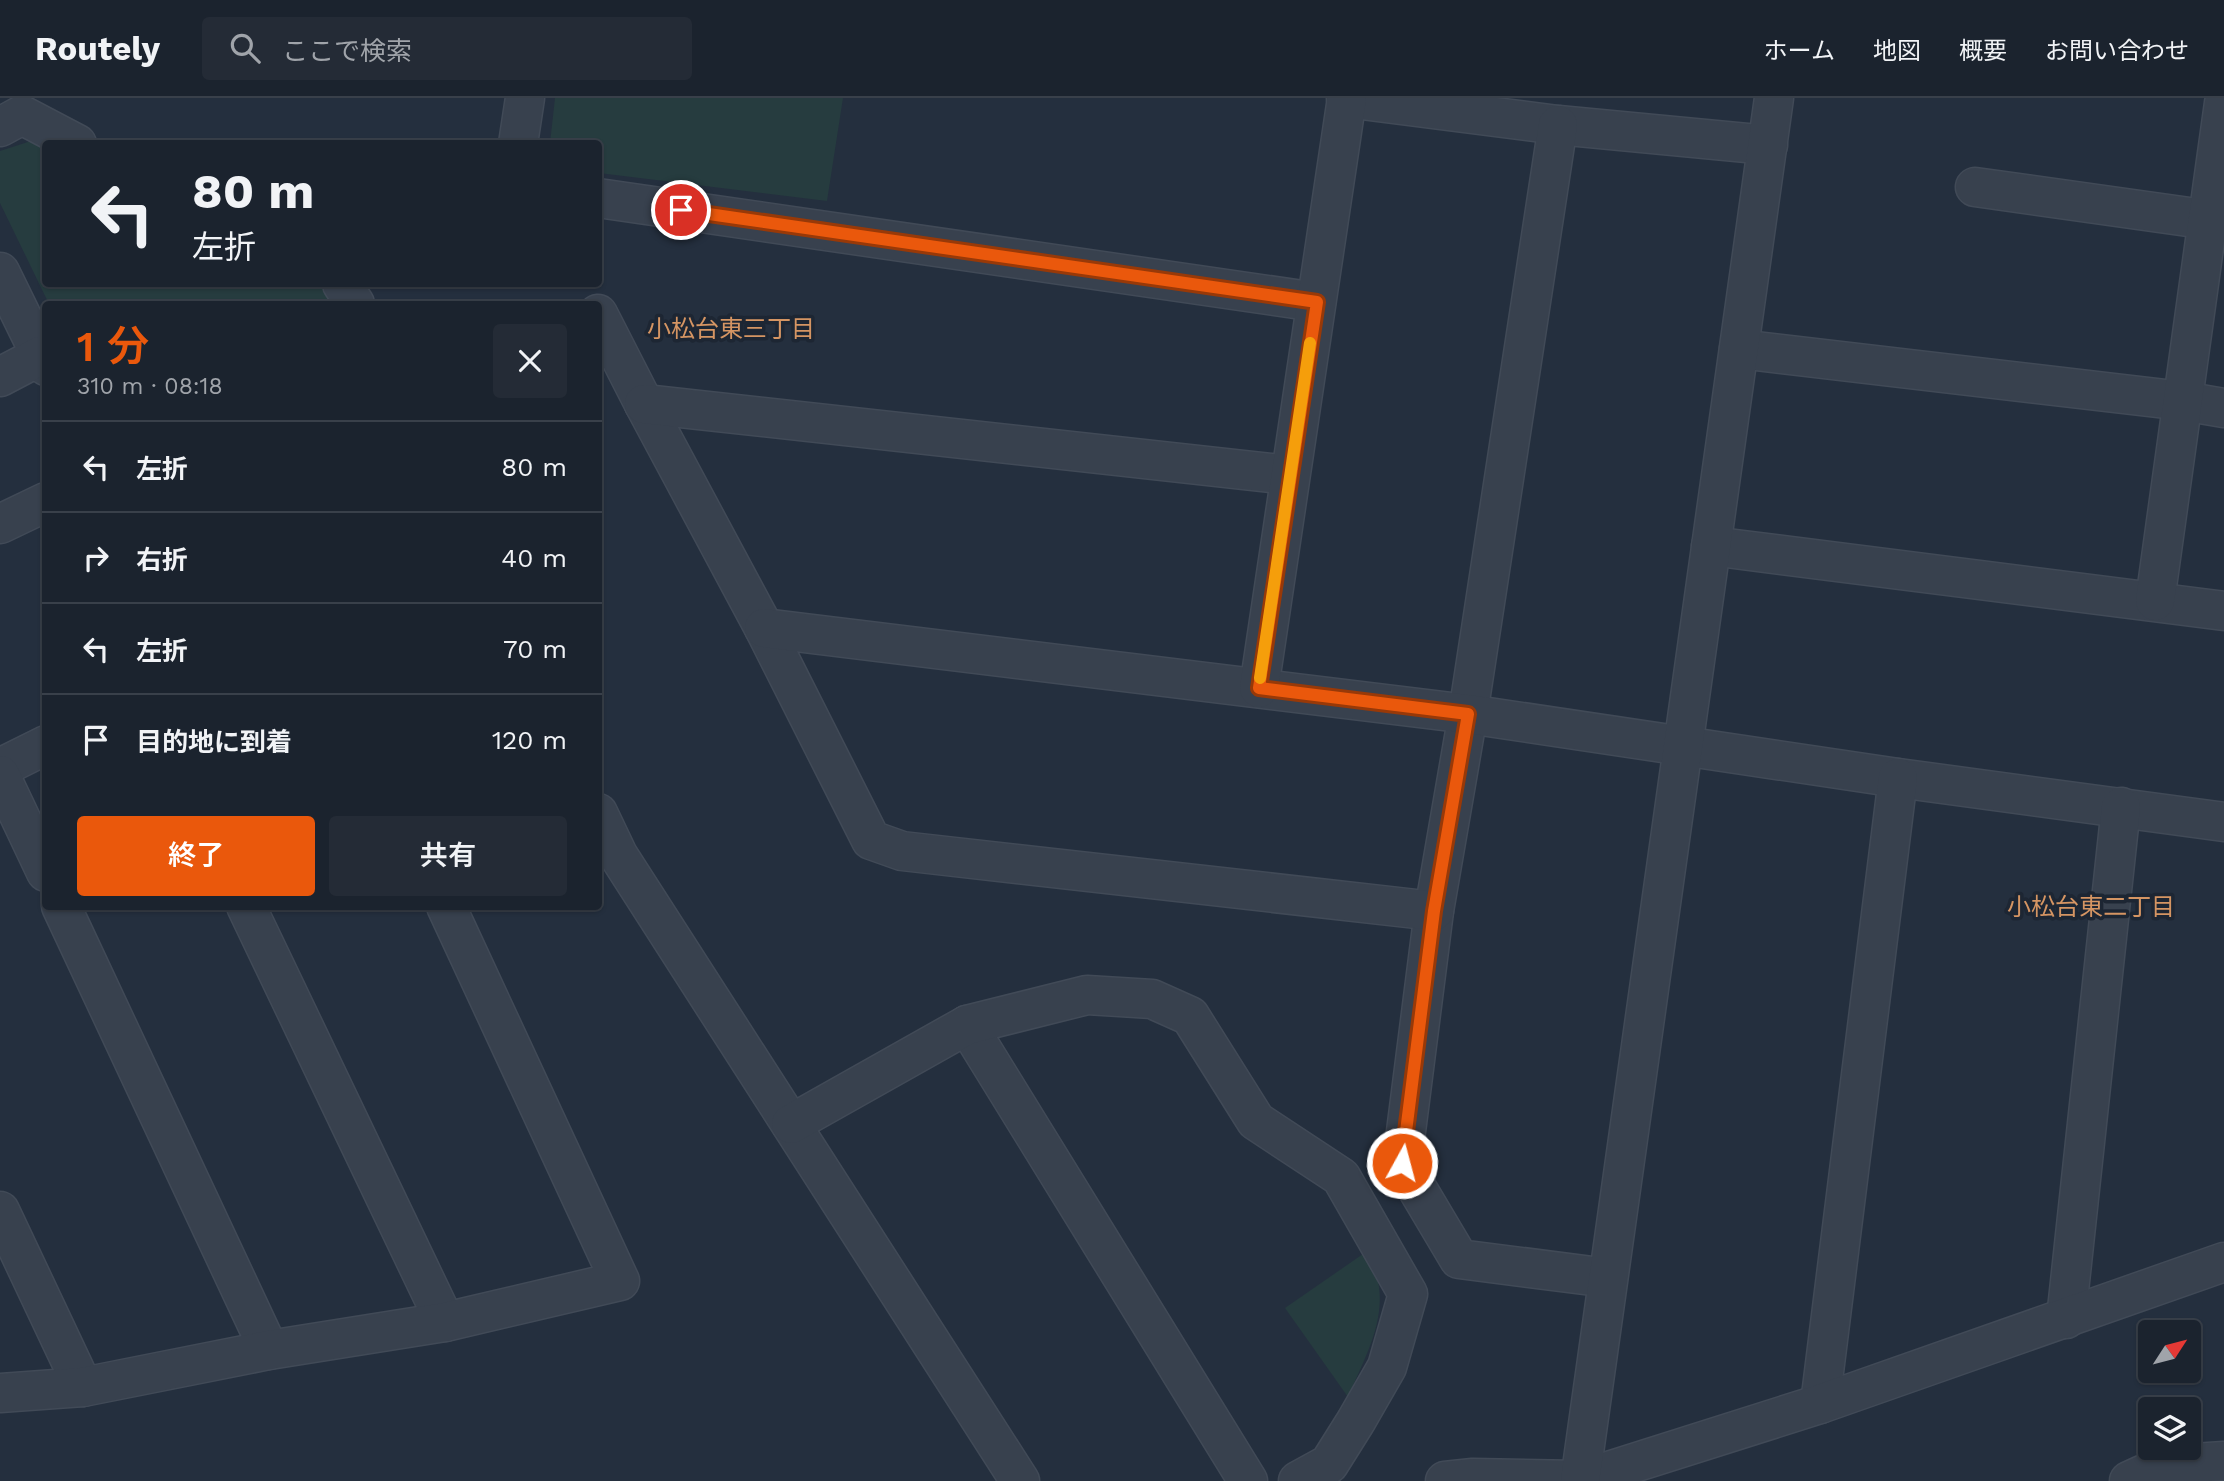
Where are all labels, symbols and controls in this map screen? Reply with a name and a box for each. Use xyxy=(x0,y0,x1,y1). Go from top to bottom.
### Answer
search box xyxy=(202,17,692,80)
text: Routely xyxy=(35,29,160,68)
icon: search xyxy=(226,29,264,67)
text: ここで検索 xyxy=(282,36,412,66)
text: ホーム xyxy=(1764,37,1835,65)
text: 地図 xyxy=(1873,37,1921,65)
text: 概要 xyxy=(1959,37,2007,65)
text: お問い合わせ xyxy=(2045,37,2189,65)
text: 80 m xyxy=(192,162,314,220)
icon: left xyxy=(77,168,168,259)
pin xyxy=(651,180,711,240)
icon: arrive xyxy=(662,191,700,229)
text: 左折 xyxy=(192,228,256,266)
district label: 小松台東三丁目 xyxy=(647,315,815,343)
text: 1 分 xyxy=(77,322,149,371)
button: close xyxy=(493,324,567,398)
text: 310 m · 08:18 xyxy=(77,373,223,400)
icon: left xyxy=(77,448,115,486)
text: 80 m xyxy=(501,452,567,482)
text: 左折 xyxy=(136,454,188,484)
icon: right xyxy=(77,539,115,577)
text: 40 m xyxy=(501,543,567,573)
text: 右折 xyxy=(136,545,188,575)
icon: left xyxy=(77,630,115,668)
text: 70 m xyxy=(503,634,567,664)
text: 左折 xyxy=(136,636,188,666)
icon: arrive xyxy=(77,721,115,759)
text: 120 m xyxy=(492,725,567,755)
text: 目的地に到着 xyxy=(136,727,292,757)
button: 終了 xyxy=(77,816,315,896)
button: 共有 xyxy=(329,816,567,896)
district label: 小松台東二丁目 xyxy=(2007,893,2175,921)
position arrow xyxy=(1365,1126,1439,1200)
north arrow xyxy=(2138,1320,2202,1382)
map controls xyxy=(2138,1320,2201,1460)
button: layers xyxy=(2138,1397,2201,1460)

